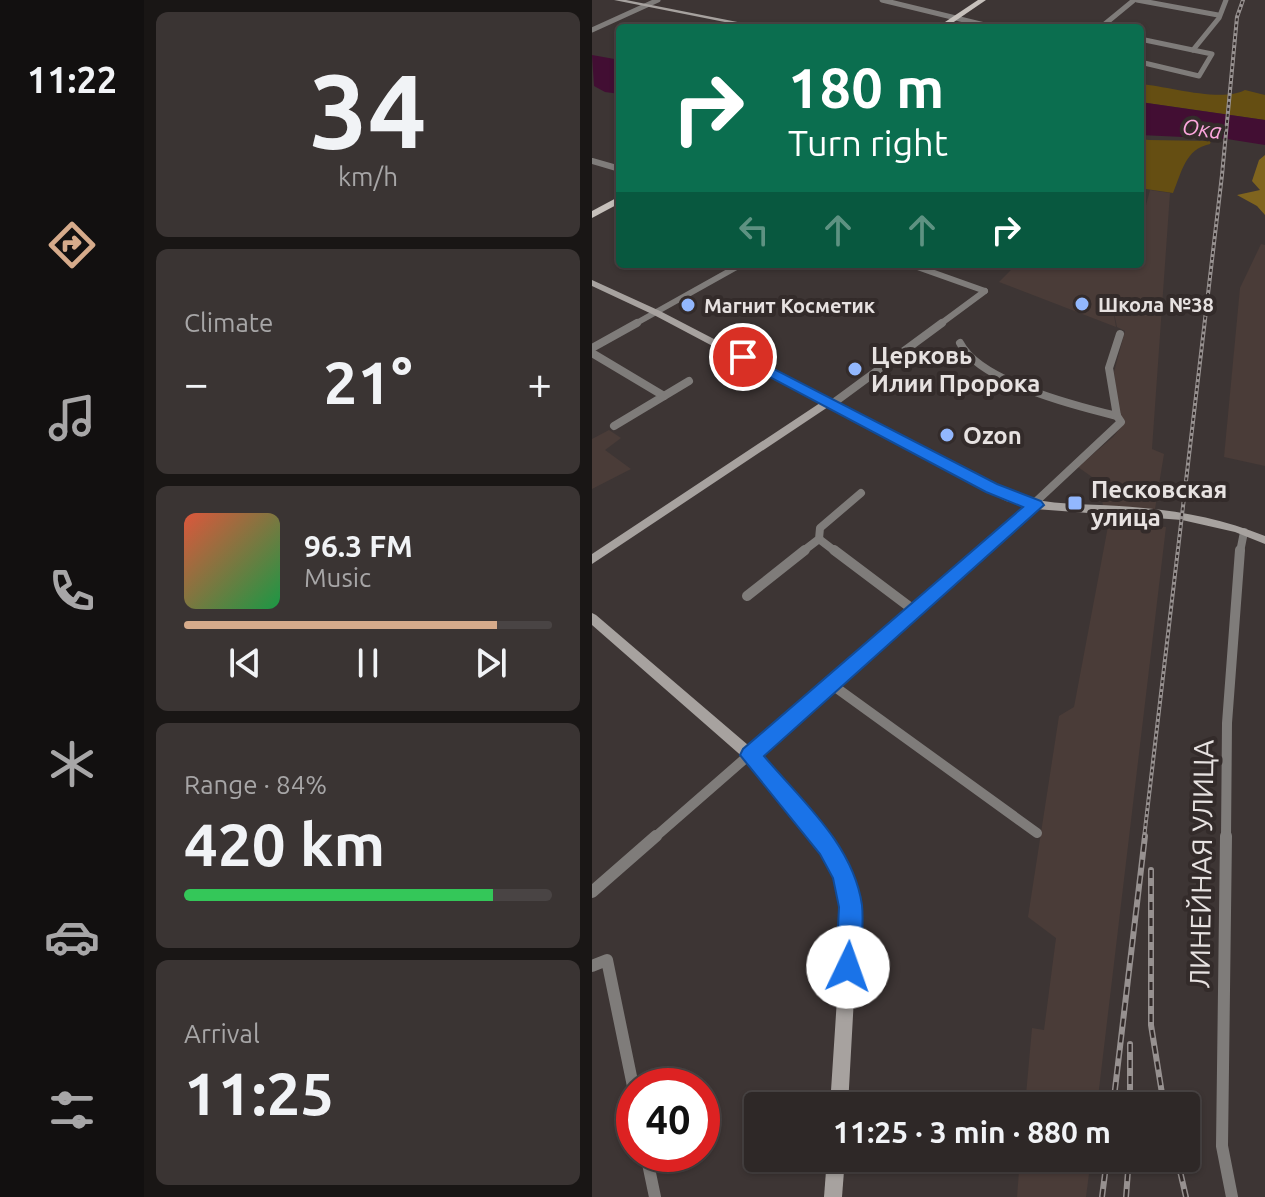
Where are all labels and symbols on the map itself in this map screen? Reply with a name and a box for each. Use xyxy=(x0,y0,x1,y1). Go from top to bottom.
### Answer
water label: Ока xyxy=(1181,113,1223,143)
place label: Школа №38 xyxy=(1098,293,1214,316)
place label: Магнит Косметик xyxy=(704,294,876,317)
marker: Школа №38 xyxy=(1073,295,1091,313)
marker: Магнит Косметик xyxy=(679,296,697,314)
pin xyxy=(709,323,777,391)
place label: Церковь Илии Пророка xyxy=(871,342,1040,397)
marker: Церковь Илии Пророка xyxy=(846,360,864,378)
place label: Ozon xyxy=(963,422,1022,449)
marker: Ozon xyxy=(938,426,956,444)
place label: Песковская улица xyxy=(1091,476,1227,531)
marker: Песковская улица xyxy=(1066,494,1084,512)
street label: ЛИНЕЙНАЯ УЛИЦА xyxy=(1183,739,1219,989)
position arrow xyxy=(806,925,890,1009)
speed limit sign: 40 xyxy=(616,1068,720,1172)

